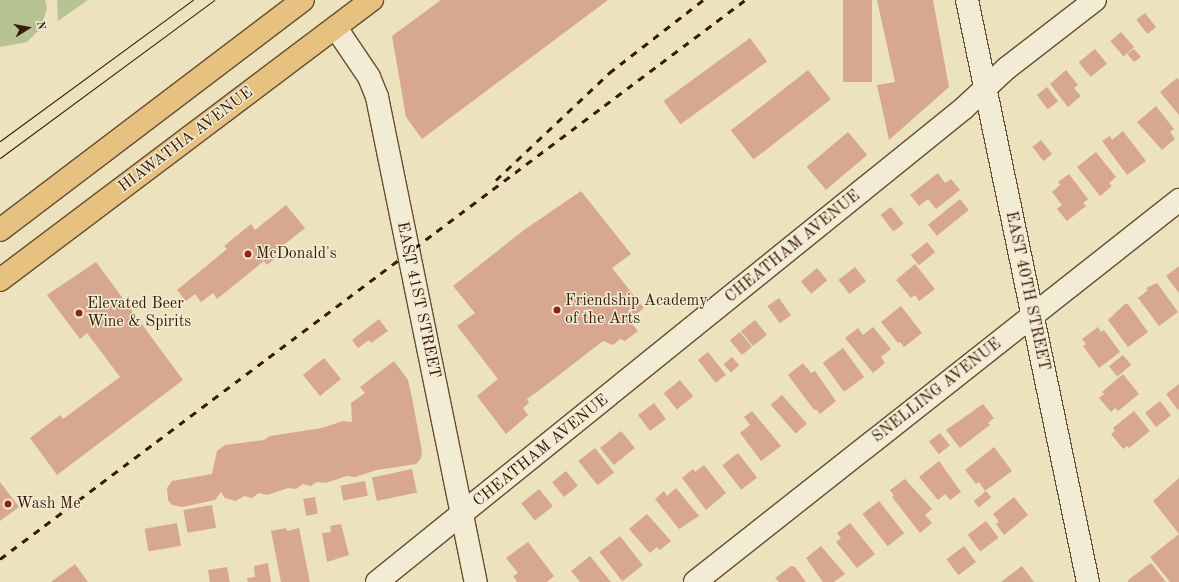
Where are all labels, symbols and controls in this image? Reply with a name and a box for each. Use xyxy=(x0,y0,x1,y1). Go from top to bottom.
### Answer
north arrow xyxy=(8,8,48,48)
text: N xyxy=(34,20,46,31)
street label: HIAWATHA AVENUE xyxy=(115,83,257,197)
street label: CHEATHAM AVENUE xyxy=(722,187,864,307)
street label: EAST 40TH STREET xyxy=(1001,210,1053,372)
street label: EAST 41ST STREET xyxy=(392,220,444,380)
place label: McDonald's xyxy=(256,244,337,264)
marker: McDonald's xyxy=(243,249,253,259)
place label: Friendship Academy of the Arts xyxy=(565,291,708,329)
place label: Elevated Beer Wine & Spirits xyxy=(87,294,191,332)
marker: Friendship Academy of the Arts xyxy=(552,305,562,315)
marker: Elevated Beer Wine & Spirits xyxy=(74,308,84,318)
street label: SNELLING AVENUE xyxy=(869,335,1005,447)
street label: CHEATHAM AVENUE xyxy=(470,391,612,511)
place label: Wash Me xyxy=(16,494,81,514)
marker: Wash Me xyxy=(3,499,13,509)

